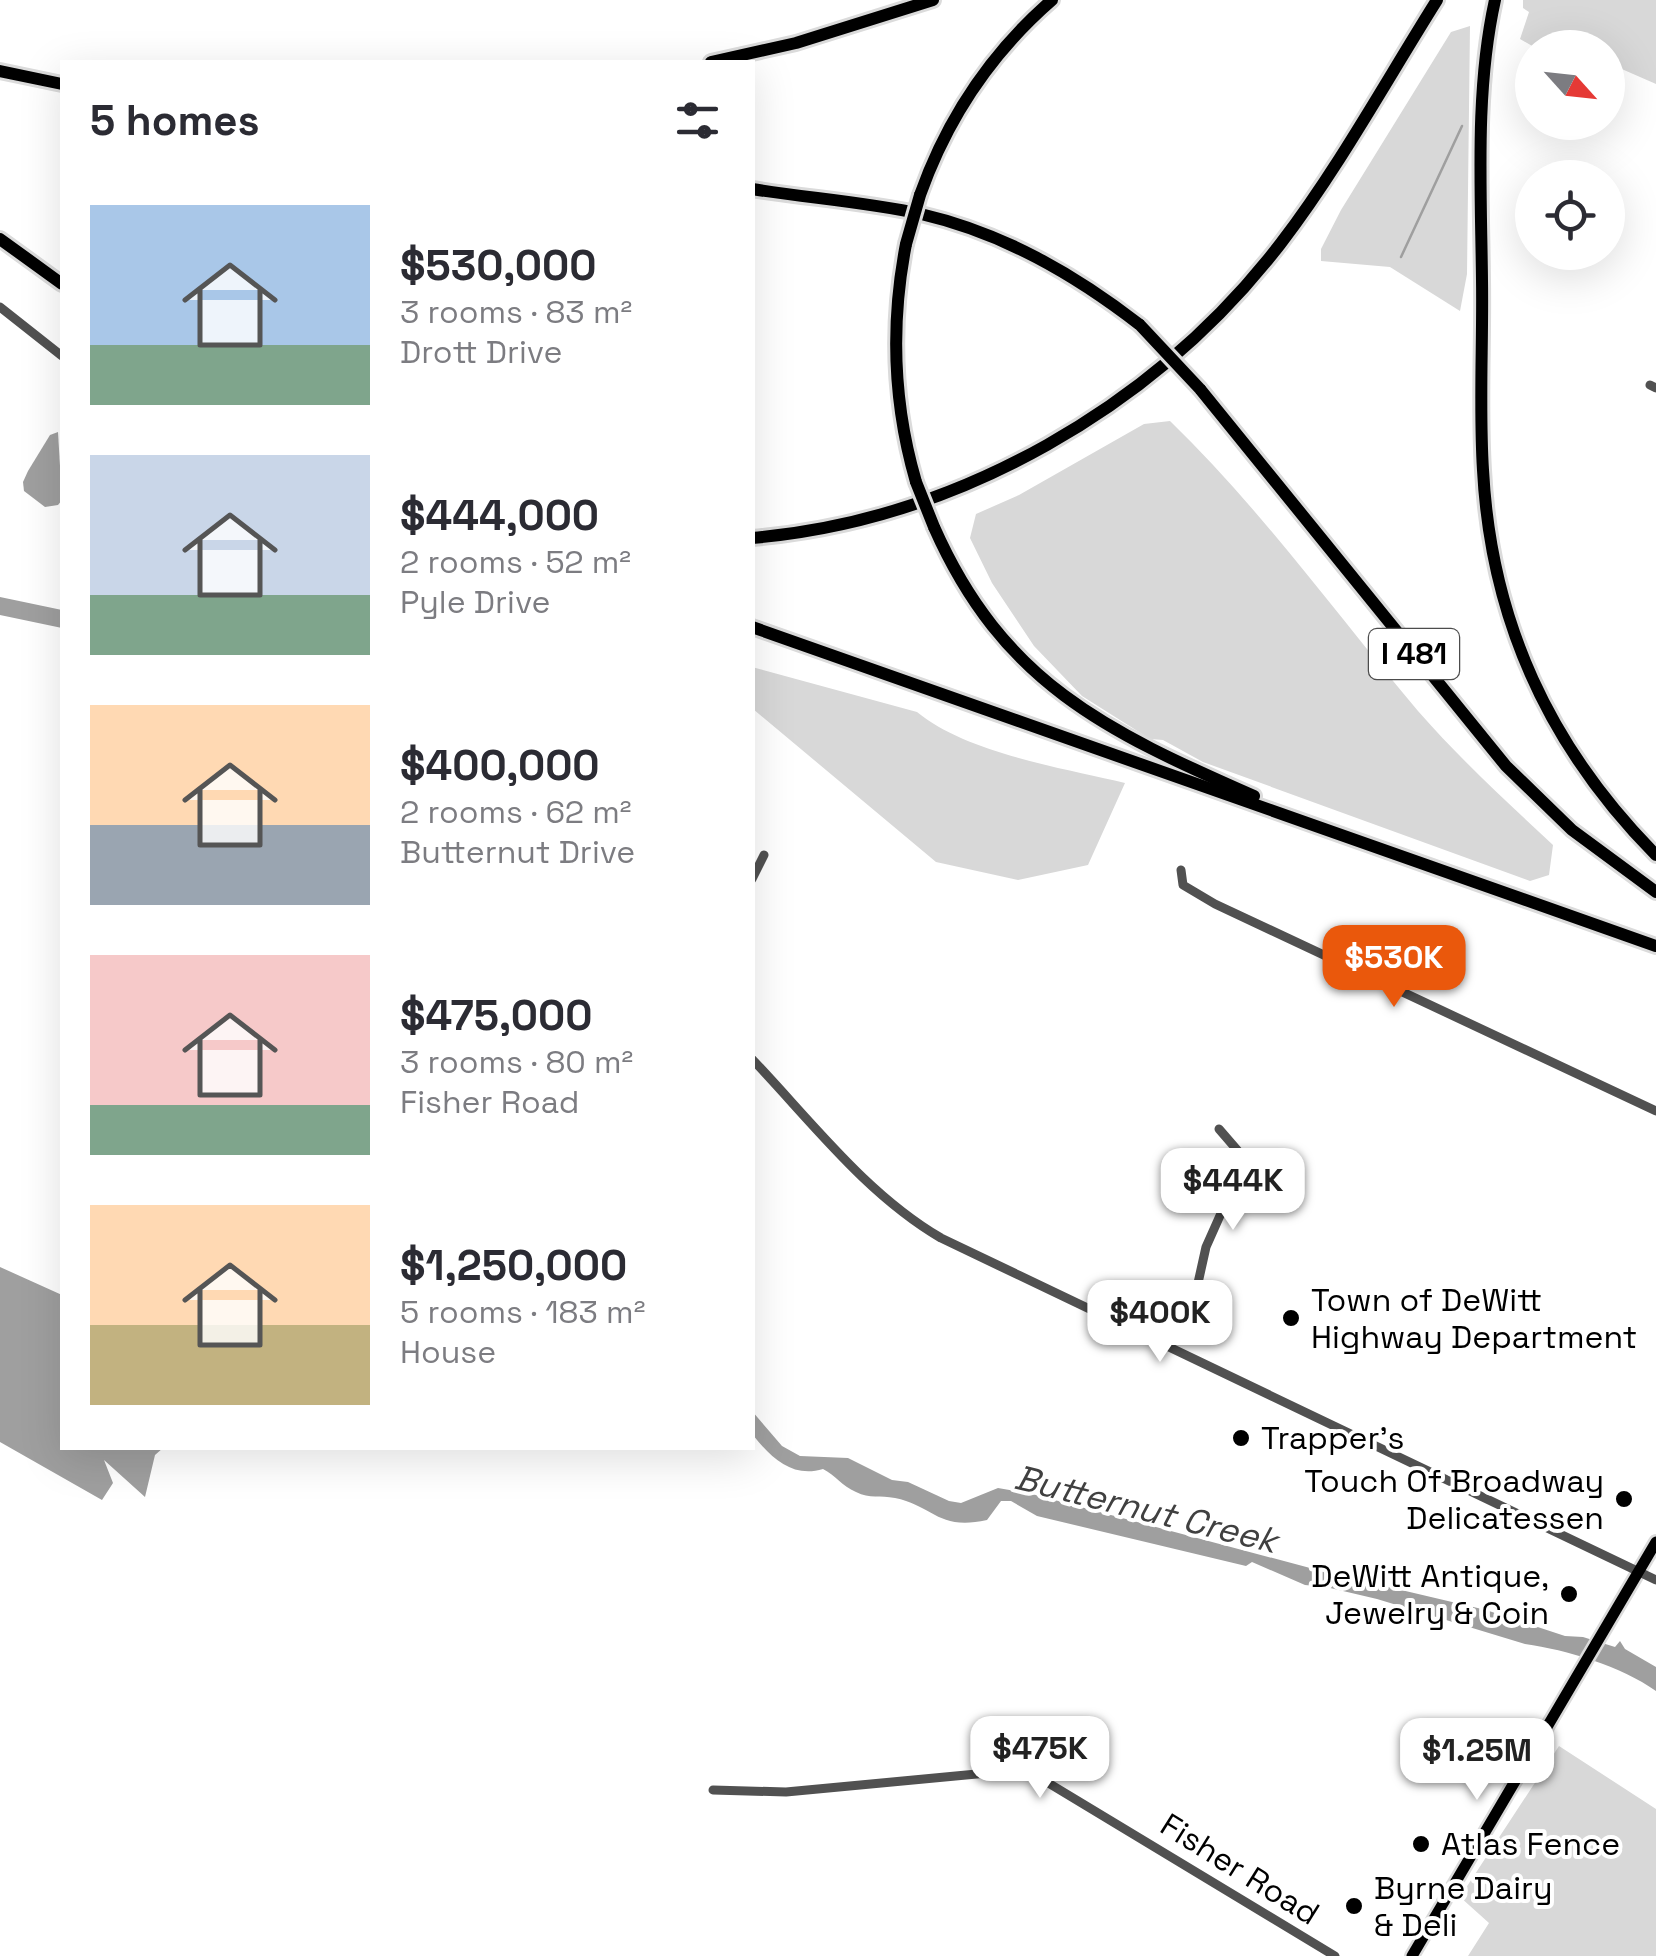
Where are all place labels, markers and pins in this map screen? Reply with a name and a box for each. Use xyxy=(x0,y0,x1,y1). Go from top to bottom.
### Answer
pin: $530K xyxy=(1324,925,1464,1010)
pin: $444K xyxy=(1163,1148,1303,1233)
pin: $400K xyxy=(1090,1280,1230,1365)
place label: Town of DeWitt Highway Department xyxy=(1311,1280,1637,1357)
marker: Town of DeWitt Highway Department xyxy=(1280,1307,1302,1329)
place label: Trapper's xyxy=(1261,1418,1404,1458)
marker: Trapper's xyxy=(1230,1427,1252,1449)
place label: Touch Of Broadway Delicatessen xyxy=(1304,1461,1604,1538)
marker: Touch Of Broadway Delicatessen xyxy=(1613,1488,1635,1510)
place label: DeWitt Antique, Jewelry & Coin xyxy=(1311,1556,1549,1633)
marker: DeWitt Antique, Jewelry & Coin xyxy=(1558,1583,1580,1605)
pin: $475K xyxy=(970,1716,1110,1801)
pin: $1.25M xyxy=(1396,1718,1558,1803)
place label: Atlas Fence xyxy=(1441,1824,1620,1864)
marker: Atlas Fence xyxy=(1410,1833,1432,1855)
place label: Byrne Dairy & Deli xyxy=(1374,1868,1553,1945)
marker: Byrne Dairy & Deli xyxy=(1343,1895,1365,1917)

